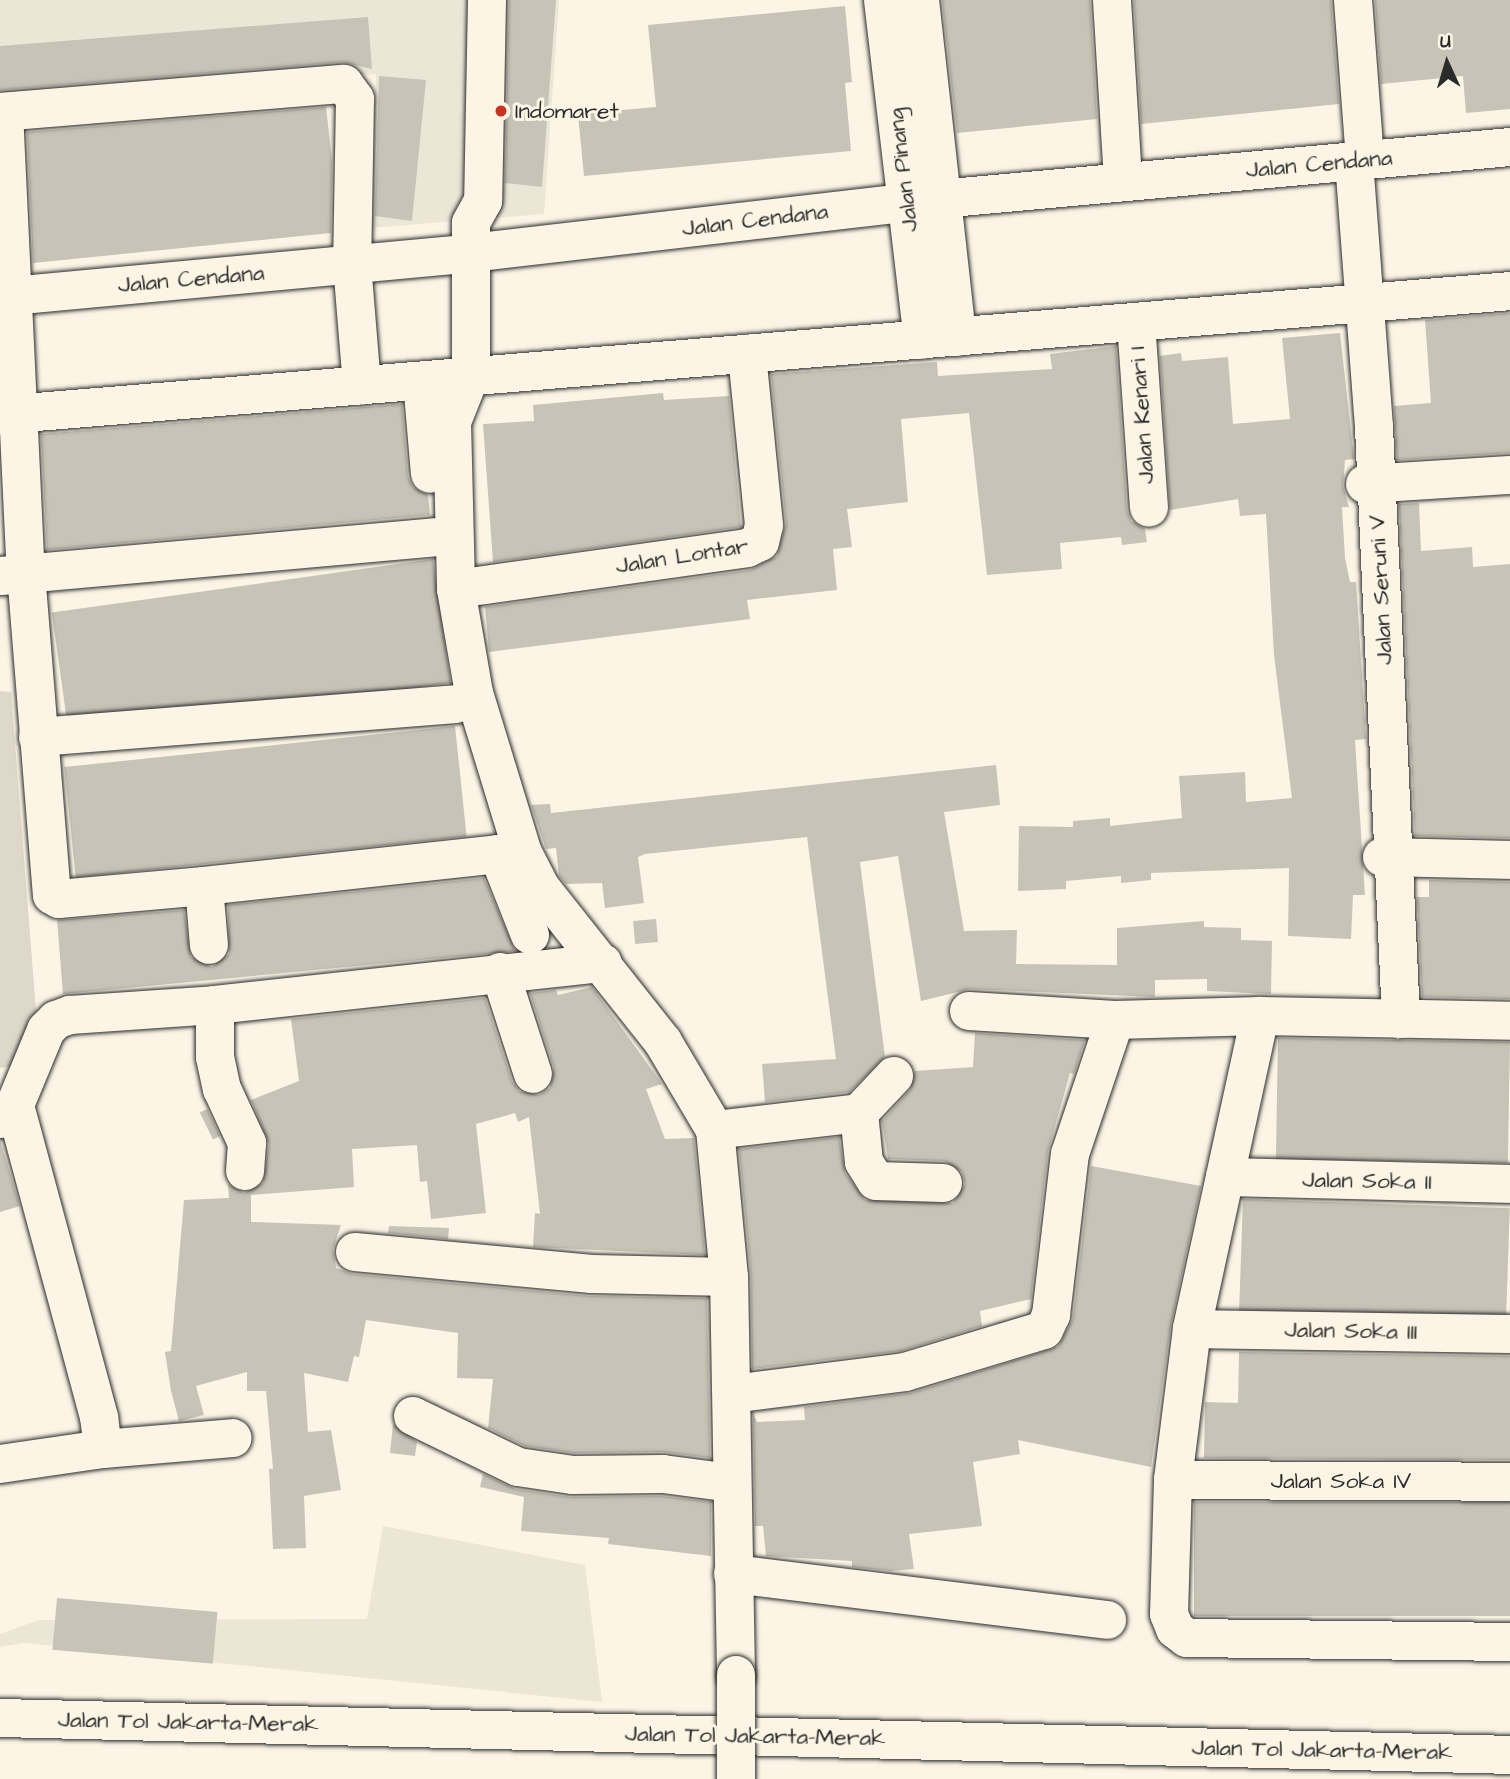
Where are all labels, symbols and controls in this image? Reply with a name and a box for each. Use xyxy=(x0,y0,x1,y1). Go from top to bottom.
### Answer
north arrow xyxy=(1412,28,1482,98)
text: U xyxy=(1439,28,1452,55)
place label: Indomaret xyxy=(515,97,619,125)
marker: Indomaret xyxy=(493,103,509,119)
street label: Jalan Pinang xyxy=(882,106,924,234)
street label: Jalan Cendana xyxy=(1245,144,1393,184)
street label: Jalan Cendana xyxy=(680,197,830,243)
street label: Jalan Cendana xyxy=(117,259,265,299)
street label: Jalan Kenari I xyxy=(1123,345,1161,485)
street label: Jalan Seruni V xyxy=(1363,514,1399,666)
street label: Jalan Lontar xyxy=(614,532,750,580)
street label: Jalan Soka II xyxy=(1302,1166,1432,1196)
street label: Jalan Soka III xyxy=(1284,1316,1418,1346)
street label: Jalan Soka IV xyxy=(1271,1467,1411,1495)
street label: Jalan Tol Jakarta–Merak xyxy=(58,1706,318,1738)
street label: Jalan Tol Jakarta–Merak xyxy=(625,1720,885,1752)
street label: Jalan Tol Jakarta–Merak xyxy=(1192,1734,1452,1766)

